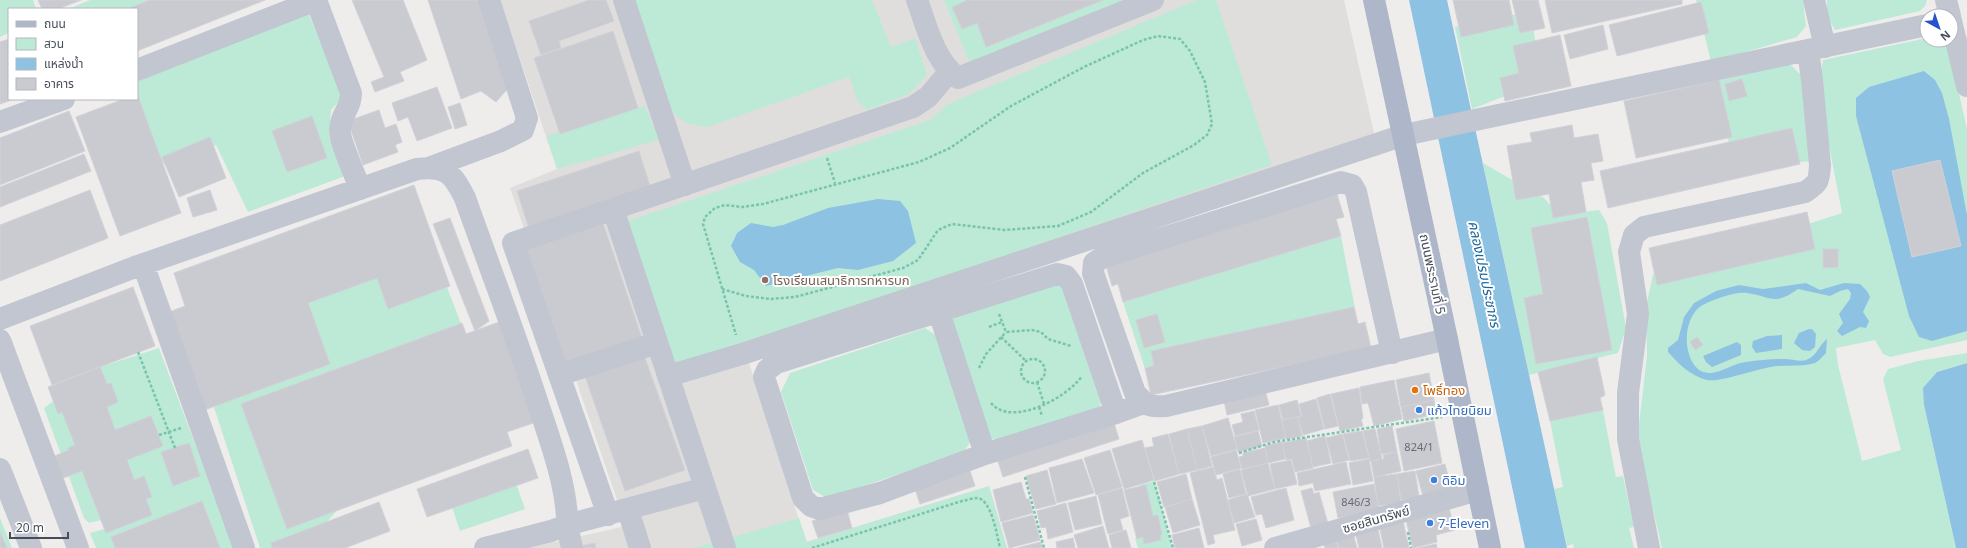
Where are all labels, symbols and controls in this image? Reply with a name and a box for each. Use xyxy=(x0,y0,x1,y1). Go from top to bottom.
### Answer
legend xyxy=(8,8,138,100)
north arrow xyxy=(1919,8,1959,48)
text: ถนน xyxy=(44,15,66,32)
text: N xyxy=(1937,27,1954,45)
text: สวน xyxy=(44,35,64,52)
text: แหล่งน้ำ xyxy=(44,55,83,72)
text: อาคาร xyxy=(44,75,74,92)
water label: คลองเปรมประชากร xyxy=(1464,219,1506,330)
street label: ถนนพระรามที่ 5 xyxy=(1416,232,1450,316)
place label: โรงเรียนเสนาธิการทหารบก xyxy=(773,271,910,289)
marker: โรงเรียนเสนาธิการทหารบก xyxy=(760,275,770,285)
place label: โพธิ์ทอง xyxy=(1423,381,1465,399)
marker: โพธิ์ทอง xyxy=(1410,385,1420,395)
place label: แก้วไทยนิยม xyxy=(1427,401,1492,419)
marker: แก้วไทยนิยม xyxy=(1414,405,1424,415)
house number: 824/1 xyxy=(1404,439,1434,454)
place label: ดิอิม xyxy=(1442,471,1465,489)
marker: ดิอิม xyxy=(1429,475,1439,485)
house number: 846/3 xyxy=(1341,494,1371,509)
street label: ซอยสินทรัพย์ xyxy=(1340,501,1412,537)
scale bar xyxy=(10,514,68,540)
place label: 7-Eleven xyxy=(1438,514,1489,532)
marker: 7-Eleven xyxy=(1425,518,1435,528)
text: 20 m xyxy=(16,519,44,536)

